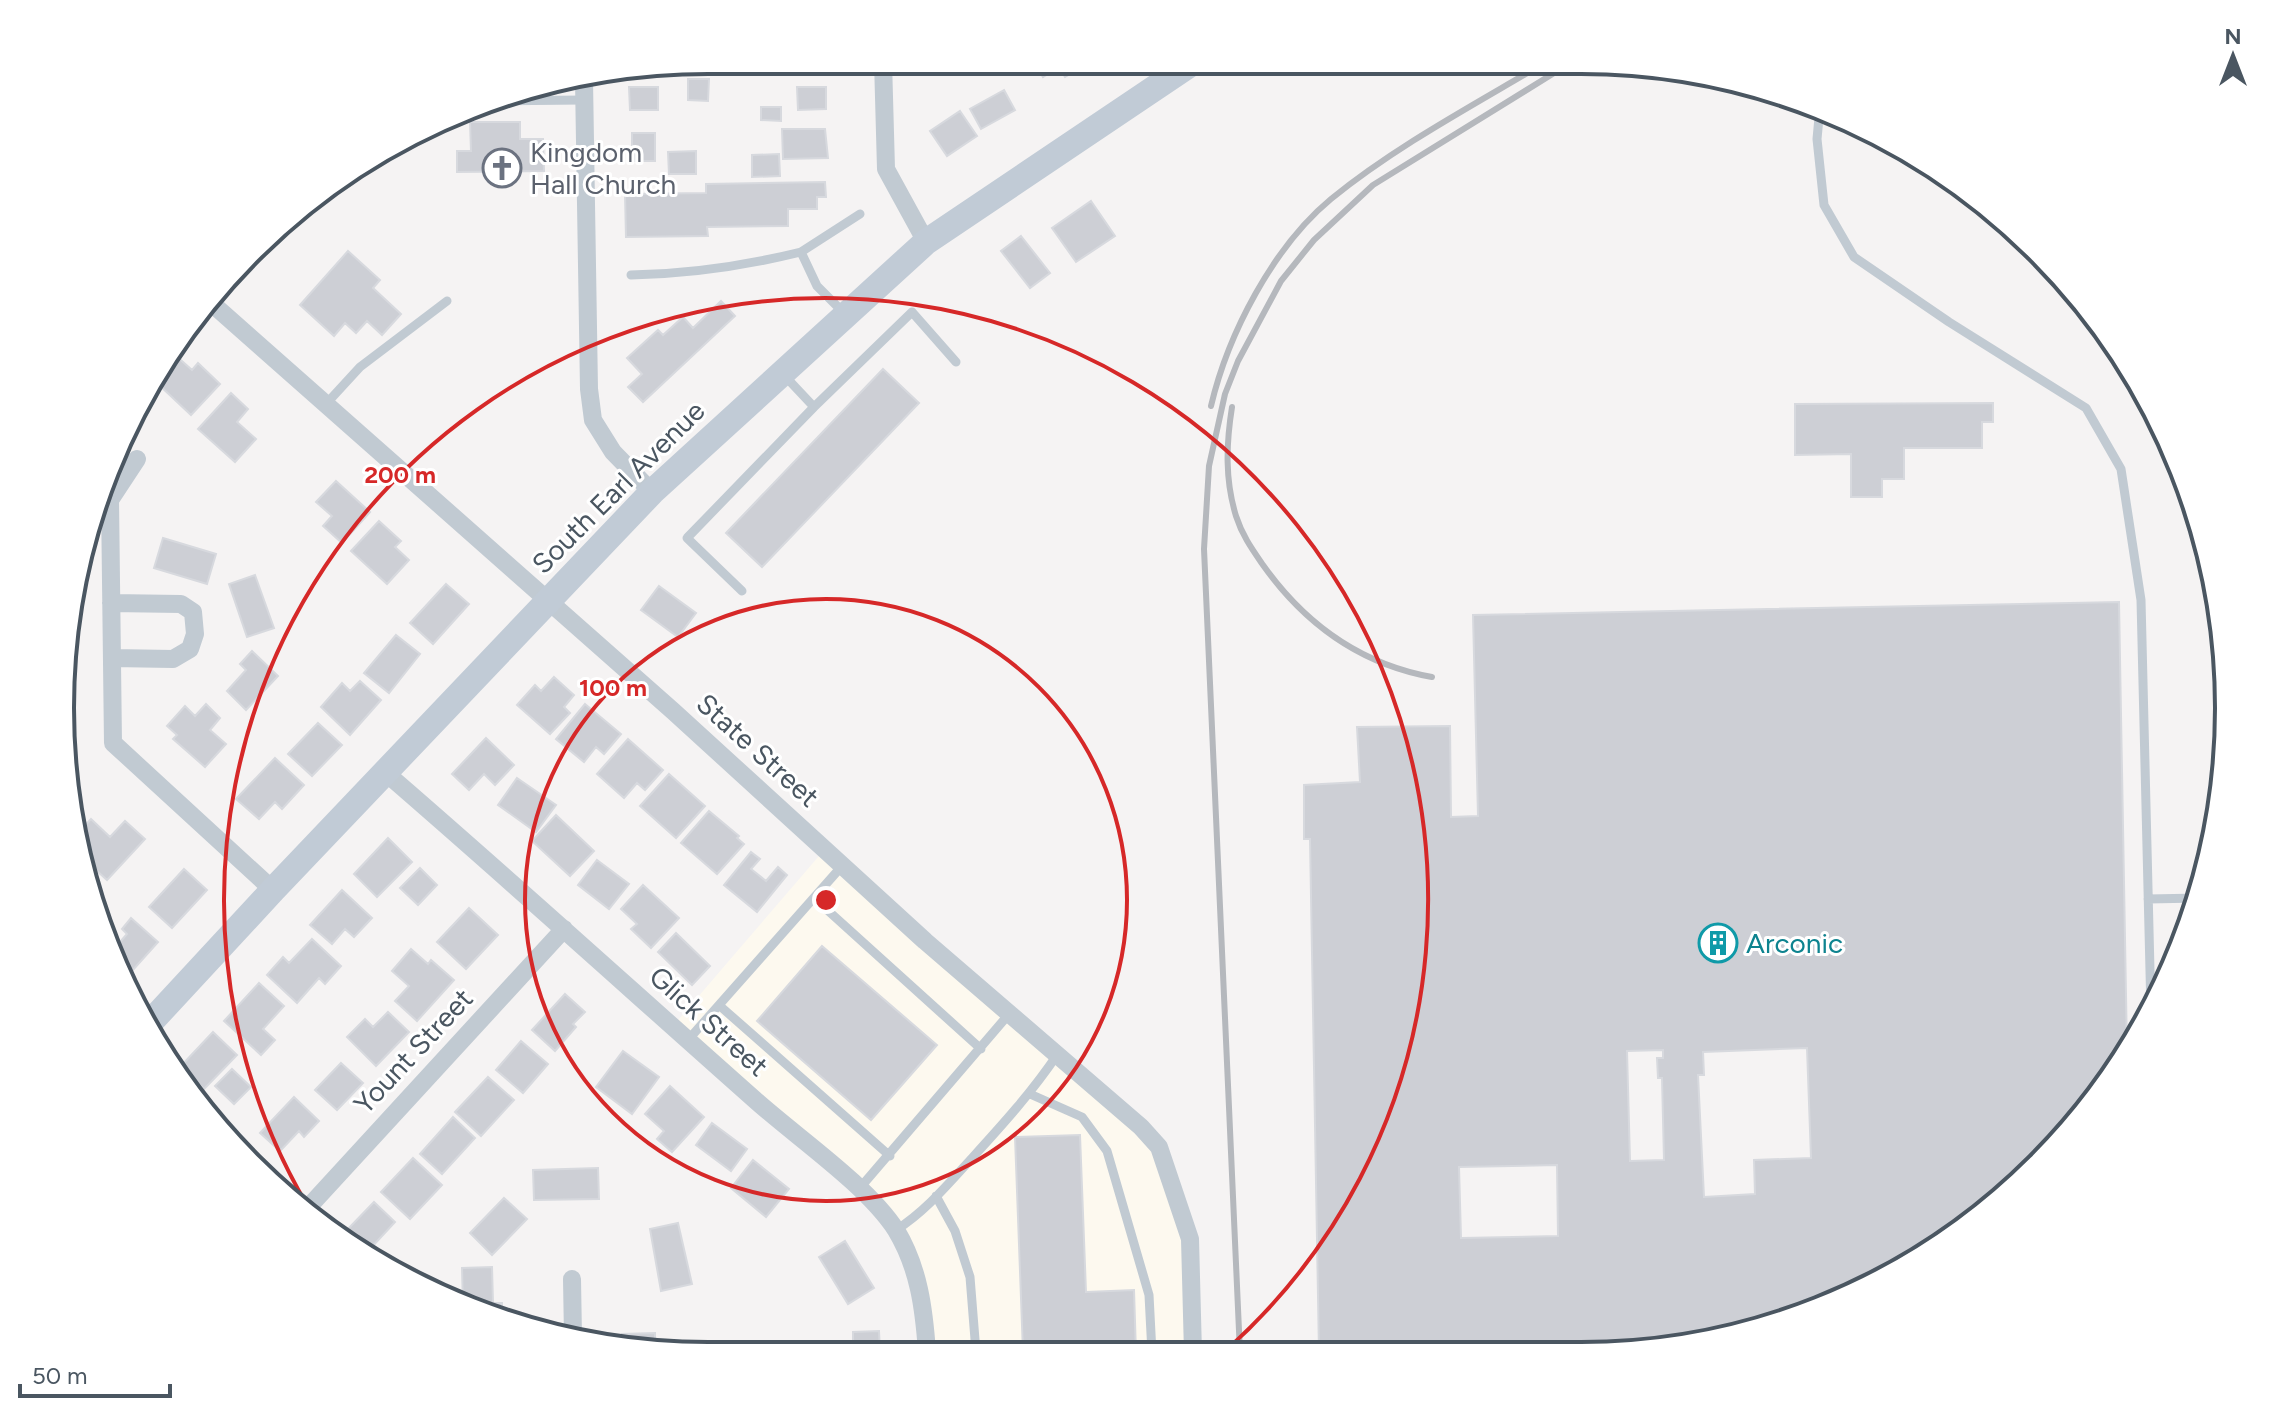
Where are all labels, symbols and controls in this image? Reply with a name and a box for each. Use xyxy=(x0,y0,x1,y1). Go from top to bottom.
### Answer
north arrow xyxy=(2193,16,2273,96)
text: N xyxy=(2224,23,2242,50)
place label: Kingdom Hall Church xyxy=(530,135,676,201)
church icon: Kingdom Hall Church xyxy=(481,147,523,189)
street label: South Earl Avenue xyxy=(525,394,711,580)
text: 200 m xyxy=(364,460,436,489)
text: 100 m xyxy=(579,673,647,702)
street label: State Street xyxy=(690,686,826,814)
centre of rings xyxy=(812,886,840,914)
building icon: Arconic xyxy=(1697,922,1739,964)
place label: Arconic xyxy=(1746,926,1843,960)
street label: Glick Street xyxy=(643,959,775,1083)
street label: Yount Street xyxy=(346,981,480,1121)
scale bar xyxy=(20,1348,170,1398)
text: 50 m xyxy=(32,1361,88,1390)

